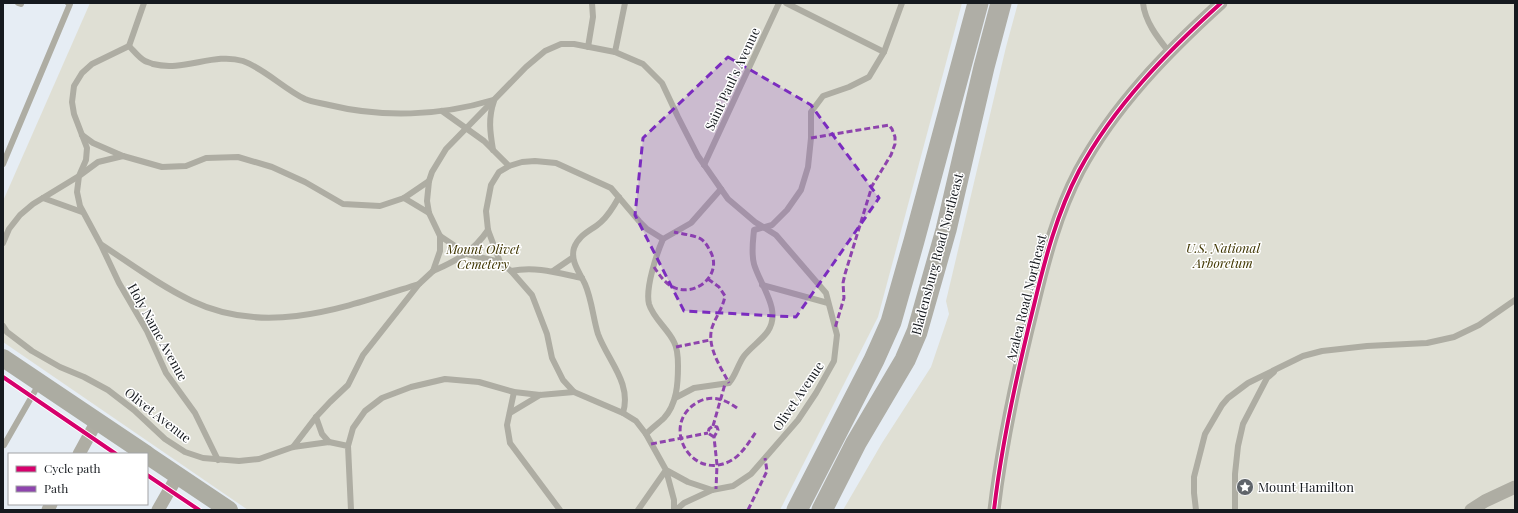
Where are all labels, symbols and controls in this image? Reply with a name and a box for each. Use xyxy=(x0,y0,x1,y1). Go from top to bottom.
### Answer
street label: Saint Paul's Avenue xyxy=(700,24,763,133)
street label: Bladensburg Road Northeast xyxy=(907,171,966,337)
street label: Azalea Road Northeast xyxy=(1001,232,1050,364)
park label: U.S. National Arboretum xyxy=(1186,239,1261,271)
park label: Mount Olivet Cemetery xyxy=(445,240,520,272)
street label: Holy Name Avenue xyxy=(125,280,192,384)
street label: Olivet Avenue xyxy=(768,357,827,434)
street label: Olivet Avenue xyxy=(122,383,195,446)
legend xyxy=(8,453,148,505)
text: Cycle path xyxy=(44,460,101,476)
place icon: Mount Hamilton xyxy=(1235,477,1255,497)
place label: Mount Hamilton xyxy=(1258,478,1354,495)
text: Path xyxy=(44,480,68,496)

